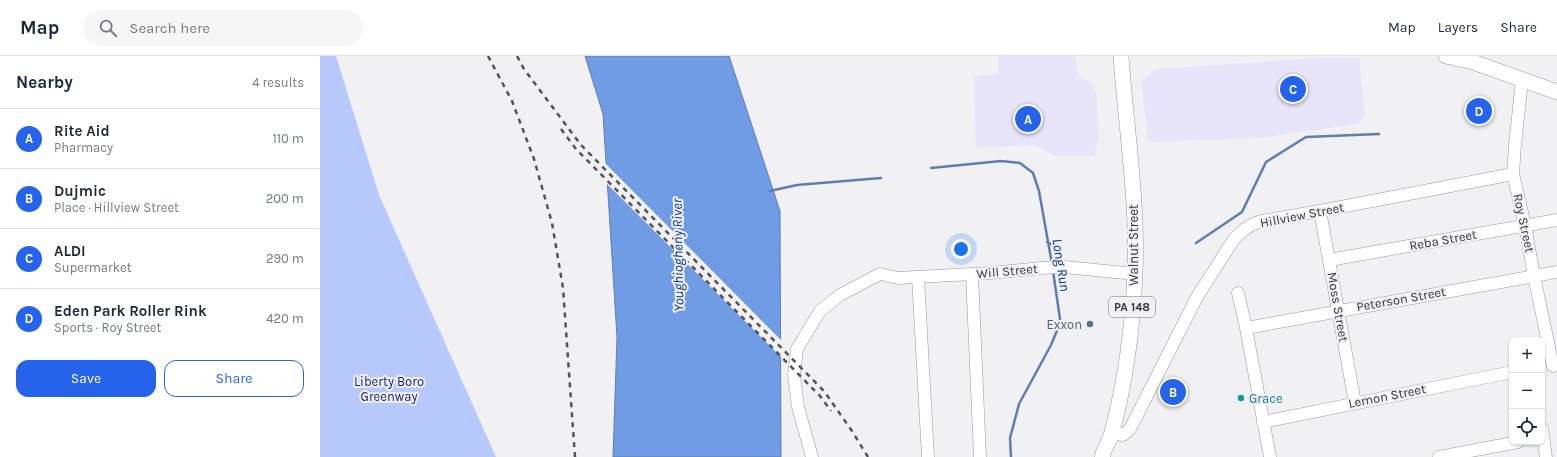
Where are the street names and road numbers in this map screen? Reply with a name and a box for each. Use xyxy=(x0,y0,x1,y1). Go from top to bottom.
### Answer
street label: Roy Street xyxy=(1510,192,1538,254)
street label: Hillview Street xyxy=(1259,199,1345,230)
street label: Walnut Street xyxy=(1126,204,1141,286)
street label: Reba Street xyxy=(1408,227,1478,253)
street label: Will Street xyxy=(976,261,1038,281)
street label: Moss Street xyxy=(1324,271,1352,343)
street label: Peterson Street xyxy=(1355,284,1447,314)
road number: PA 148 xyxy=(1109,297,1155,317)
street label: Lemon Street xyxy=(1347,381,1427,411)

